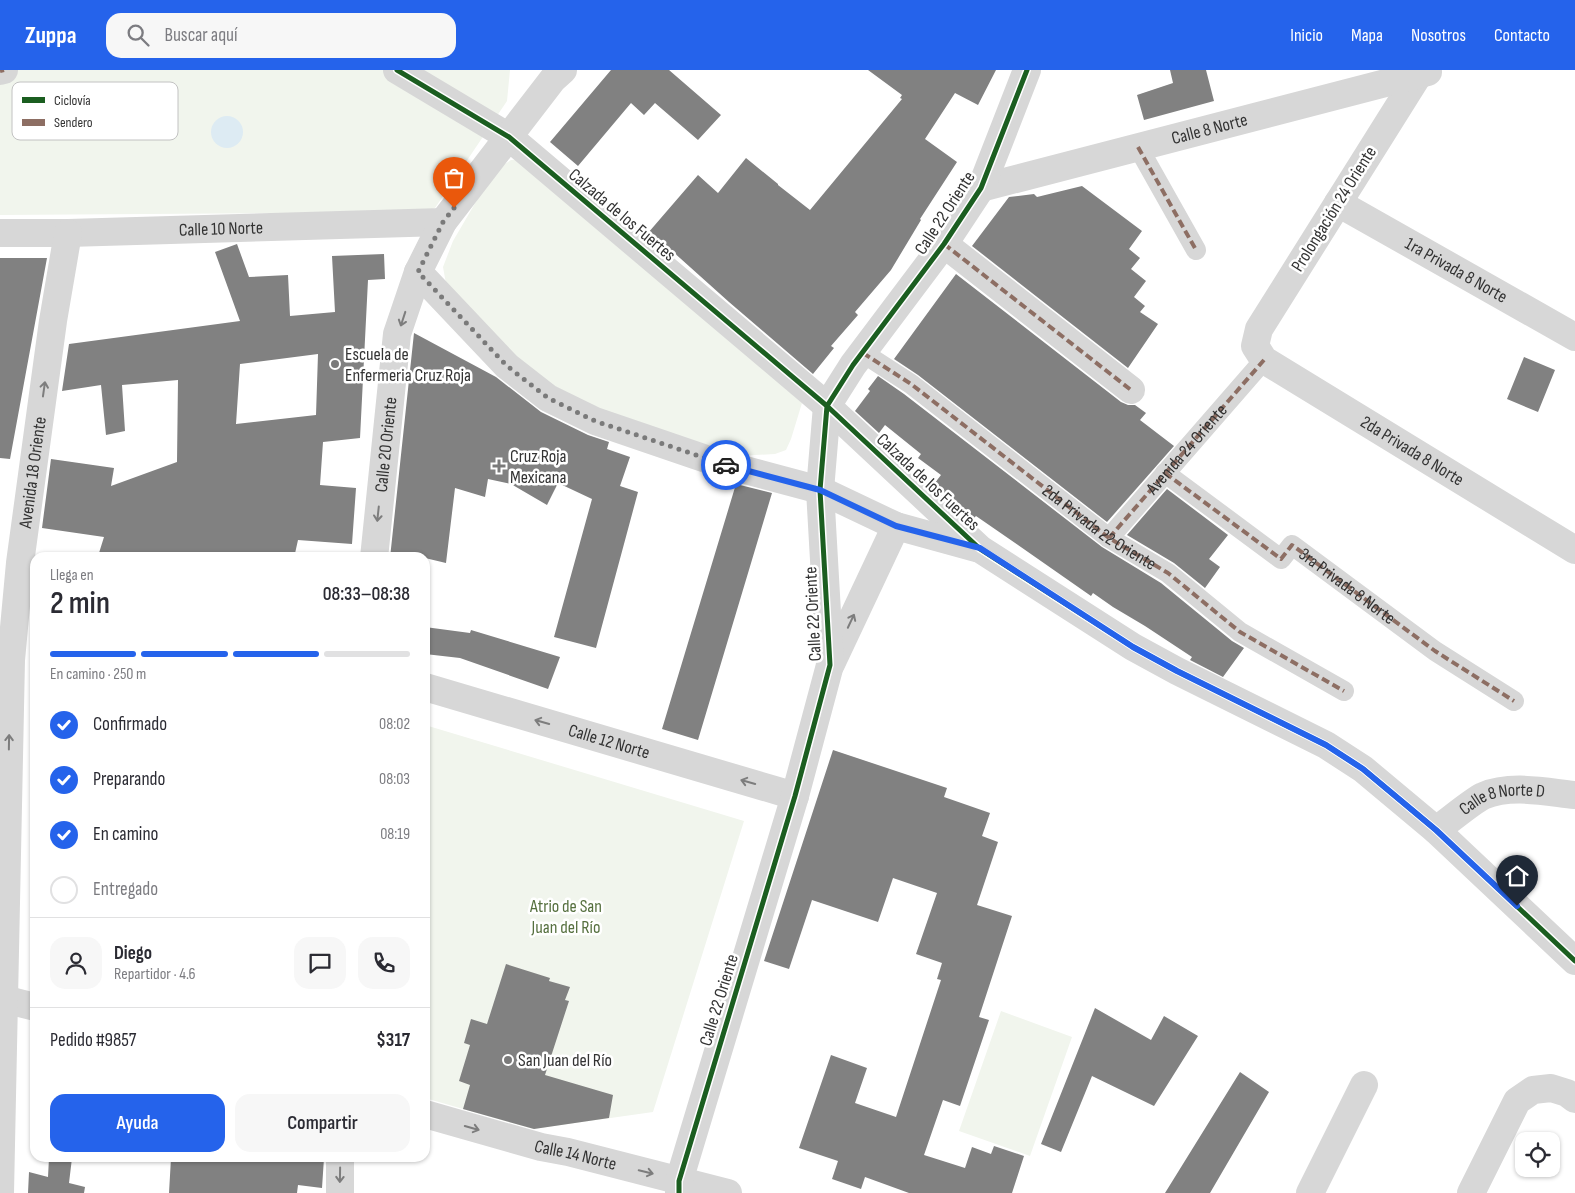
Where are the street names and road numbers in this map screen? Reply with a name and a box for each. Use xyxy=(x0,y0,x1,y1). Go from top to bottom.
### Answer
street label: Calle 8 Norte xyxy=(1169,109,1250,149)
street label: Prolongación 24 Oriente xyxy=(1287,143,1381,275)
street label: Calzada de los Fuertes xyxy=(564,164,680,266)
street label: Calle 22 Oriente xyxy=(910,167,980,259)
street label: Calle 10 Norte xyxy=(179,217,263,240)
street label: 1ra Privada 8 Norte xyxy=(1402,233,1511,307)
street label: Calle 20 Oriente xyxy=(370,396,401,493)
street label: Avenida 24 Oriente xyxy=(1141,400,1231,499)
street label: 2da Privada 8 Norte xyxy=(1357,411,1468,490)
street label: Avenida 18 Oriente xyxy=(14,415,50,530)
street label: Calzada de los Fuertes xyxy=(872,429,984,535)
street label: 2da Privada 22 Oriente xyxy=(1038,480,1160,574)
street label: 3ra Privada 8 Norte xyxy=(1295,543,1400,629)
street label: Calle 22 Oriente xyxy=(800,566,826,662)
street label: Calle 12 Norte xyxy=(566,719,652,763)
street label: Calle 8 Norte D xyxy=(1455,779,1546,819)
street label: Calle 22 Oriente xyxy=(695,952,743,1048)
street label: Calle 14 Norte xyxy=(532,1135,619,1175)

